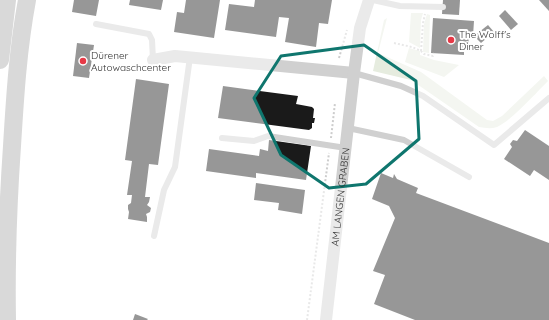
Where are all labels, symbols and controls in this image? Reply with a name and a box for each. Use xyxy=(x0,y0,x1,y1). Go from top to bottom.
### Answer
place label: The Wolff's Diner xyxy=(459,28,511,53)
marker: The Wolff's Diner xyxy=(446,35,456,45)
place label: Dürener Autowaschcenter xyxy=(91,49,171,74)
marker: Dürener Autowaschcenter xyxy=(78,56,88,66)
street label: AM LANGEN GRABEN xyxy=(328,147,352,247)

